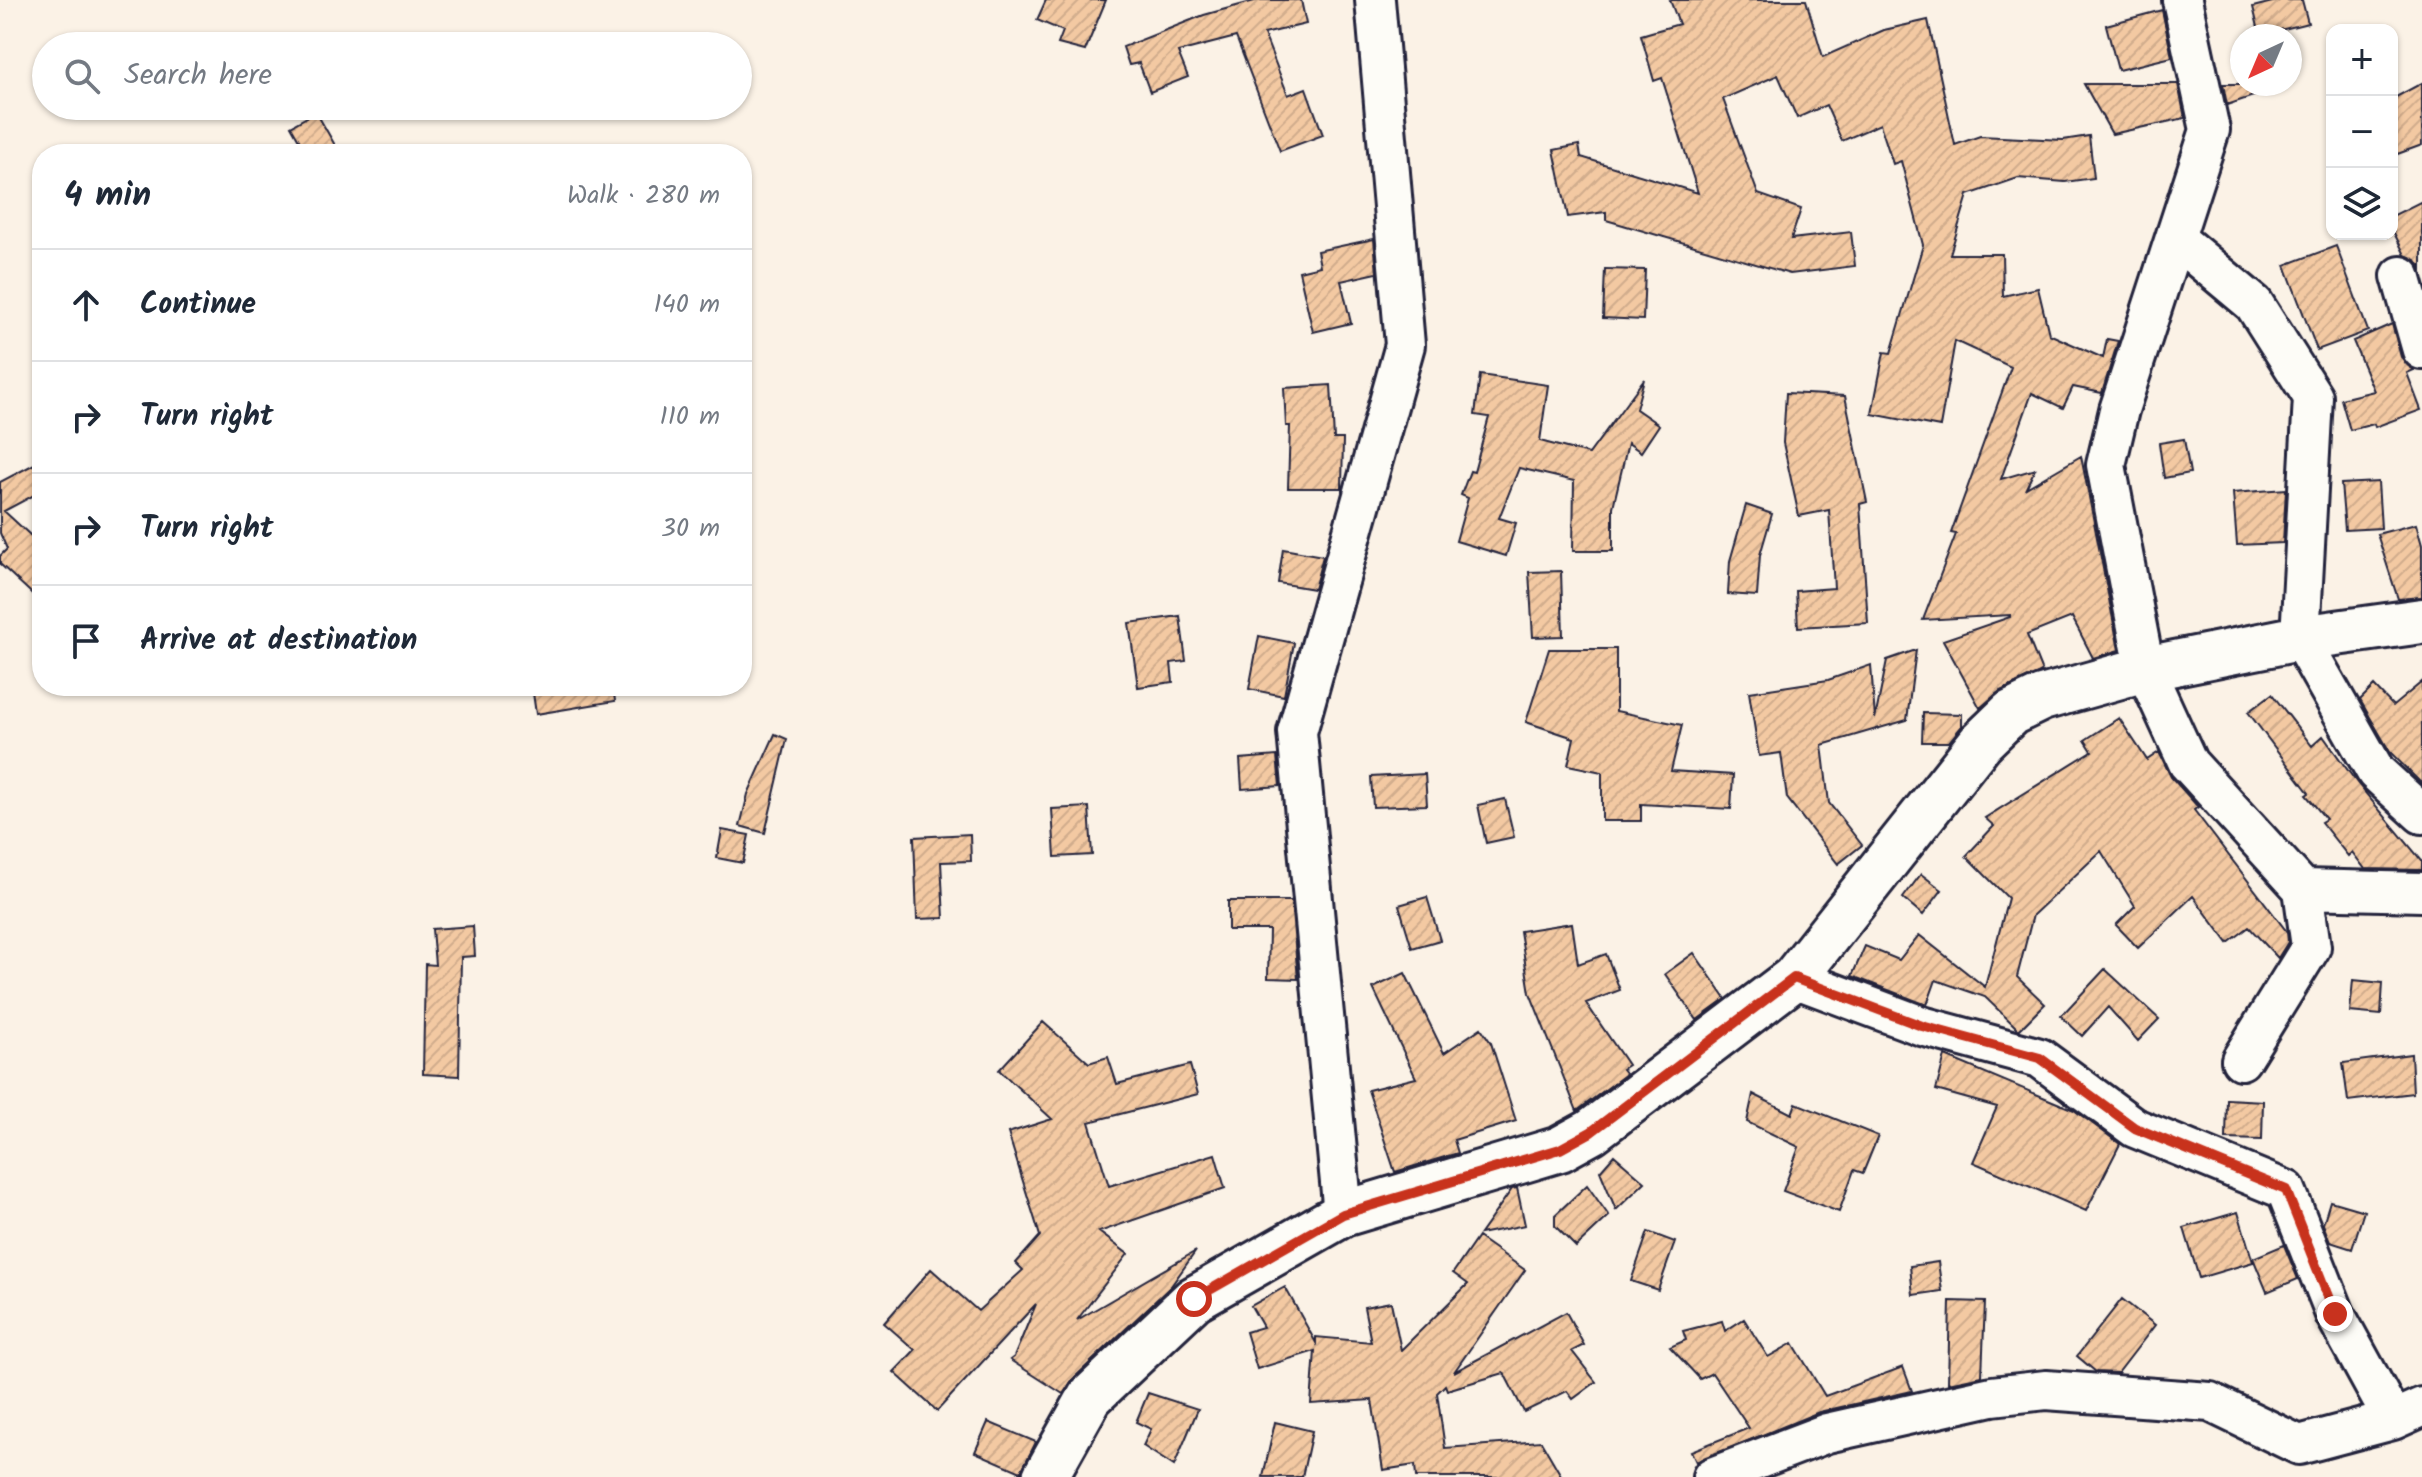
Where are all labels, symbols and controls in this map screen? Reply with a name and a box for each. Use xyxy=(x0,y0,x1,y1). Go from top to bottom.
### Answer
north arrow xyxy=(2230,24,2302,96)
map controls xyxy=(2326,24,2398,240)
button: + xyxy=(2326,24,2398,96)
search box xyxy=(32,32,752,120)
text: Search here xyxy=(124,52,272,100)
icon: search xyxy=(60,54,104,98)
button: − xyxy=(2326,96,2398,168)
button: layers xyxy=(2326,168,2398,240)
text: 4 min xyxy=(64,169,151,223)
text: Walk · 280 m xyxy=(567,175,720,217)
text: Continue xyxy=(140,281,256,329)
icon: ahead xyxy=(64,283,108,327)
text: 140 m xyxy=(653,284,720,326)
text: Turn right xyxy=(140,393,273,441)
icon: right xyxy=(64,395,108,439)
text: 110 m xyxy=(660,396,720,438)
text: Turn right xyxy=(140,505,273,553)
icon: right xyxy=(64,507,108,551)
text: 30 m xyxy=(661,508,720,550)
text: Arrive at destination xyxy=(140,617,417,665)
icon: arrive xyxy=(64,619,108,663)
route start xyxy=(1176,1281,1212,1317)
route end xyxy=(2317,1296,2353,1332)

